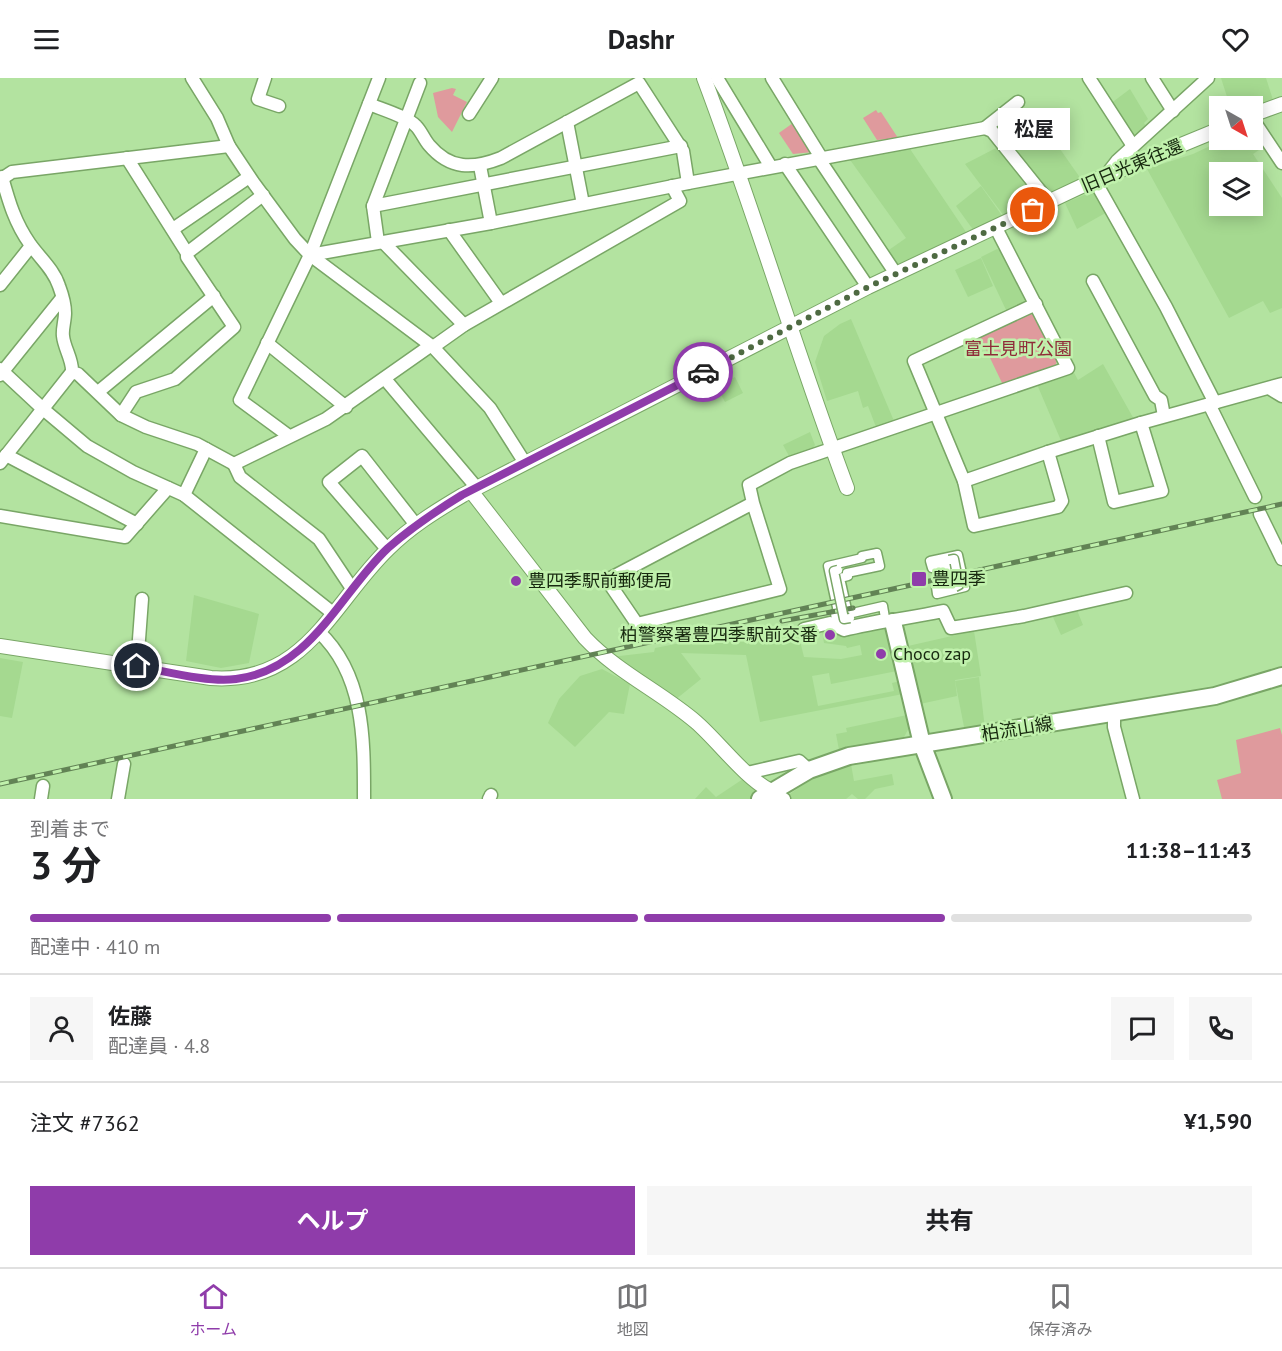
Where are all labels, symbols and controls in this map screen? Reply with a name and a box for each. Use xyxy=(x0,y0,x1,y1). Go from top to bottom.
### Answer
text: Dashr xyxy=(608,22,674,56)
icon: menu xyxy=(30,23,63,56)
icon: heart xyxy=(1219,23,1252,56)
north arrow xyxy=(1209,96,1263,150)
map controls xyxy=(1209,96,1263,216)
callout: 松屋 xyxy=(997,108,1069,150)
text: 松屋 xyxy=(1014,116,1054,142)
street label: 旧日光東往還 xyxy=(1078,134,1186,197)
button: layers xyxy=(1209,162,1263,216)
pin xyxy=(1007,184,1058,235)
icon: bag xyxy=(1016,193,1049,226)
park label: 富士見町公園 xyxy=(964,337,1072,360)
courier xyxy=(673,342,733,402)
icon: car xyxy=(687,356,720,389)
place label: 豊四季 xyxy=(932,567,986,590)
place label: 豊四季駅前郵便局 xyxy=(528,569,672,592)
marker: 豊四季 xyxy=(910,570,928,588)
marker: 豊四季駅前郵便局 xyxy=(509,574,523,588)
place label: 柏警察署豊四季駅前交番 xyxy=(620,623,818,646)
marker: 柏警察署豊四季駅前交番 xyxy=(823,628,837,642)
pin xyxy=(111,640,162,691)
place label: Choco zap xyxy=(893,642,971,665)
marker: Choco zap xyxy=(874,647,888,661)
icon: home xyxy=(120,649,153,682)
street label: 柏流山線 xyxy=(980,712,1054,745)
text: 到着まで xyxy=(30,816,110,842)
text: 11:38–11:43 xyxy=(1126,836,1252,864)
text: 3 分 xyxy=(30,839,101,890)
text: 配達中 · 410 m xyxy=(30,934,160,960)
button: person xyxy=(30,997,93,1060)
button: chat xyxy=(1111,997,1174,1060)
button: phone xyxy=(1189,997,1252,1060)
text: 佐藤 xyxy=(108,1002,152,1030)
text: 配達員 · 4.8 xyxy=(108,1033,210,1059)
text: ¥1,590 xyxy=(1184,1107,1252,1135)
text: 注文 #7362 xyxy=(30,1109,140,1137)
button: ヘルプ xyxy=(30,1186,635,1255)
button: 共有 xyxy=(647,1186,1252,1255)
tab: ホーム xyxy=(190,1280,237,1340)
tab: 地図 xyxy=(616,1280,649,1340)
tab: 保存済み xyxy=(1028,1280,1092,1340)

